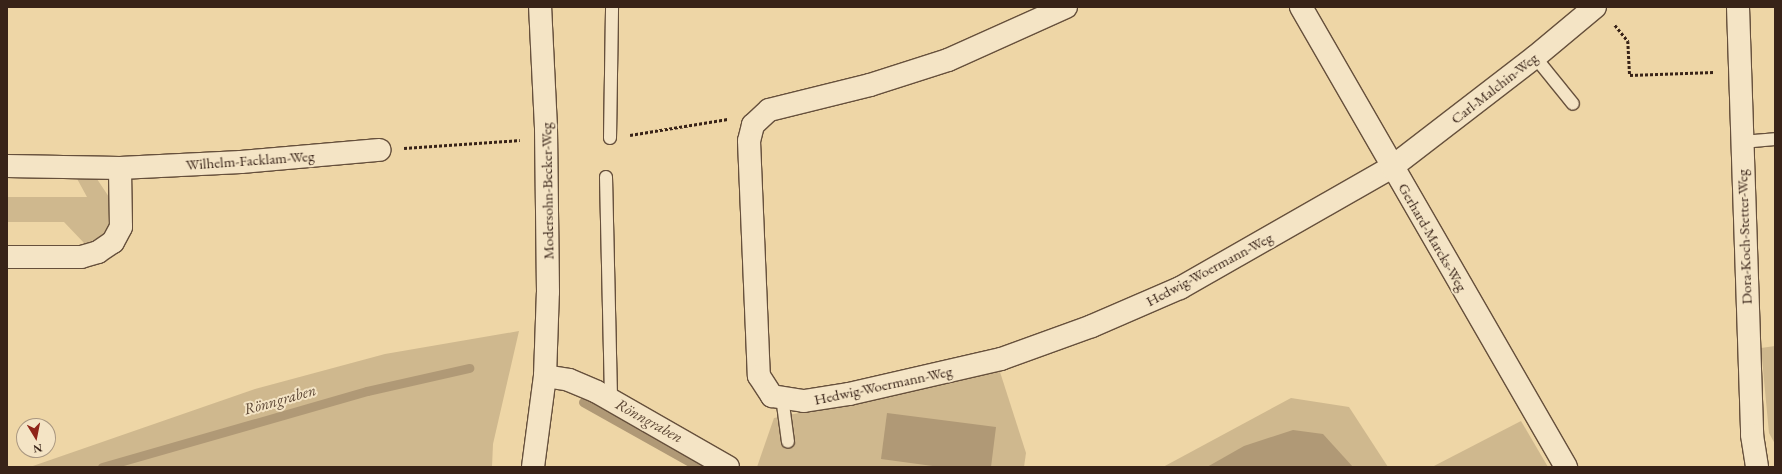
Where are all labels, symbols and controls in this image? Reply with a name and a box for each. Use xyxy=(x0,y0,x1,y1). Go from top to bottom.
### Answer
street label: Carl-Malchin-Weg xyxy=(1447,49,1541,127)
street label: Modersohn-Becker-Weg xyxy=(537,122,557,260)
street label: Wilhelm-Facklam-Weg xyxy=(185,147,315,173)
street label: Dora-Koch-Stetter-Weg xyxy=(1733,169,1755,305)
street label: Gerhard-Marcks-Weg xyxy=(1395,180,1471,294)
street label: Hedwig-Woermann-Weg xyxy=(1143,228,1275,310)
street label: Hedwig-Woermann-Weg xyxy=(812,362,954,408)
water label: Rönngraben xyxy=(242,381,318,419)
water label: Rönngraben xyxy=(612,395,686,447)
north arrow xyxy=(16,418,56,458)
text: N xyxy=(32,441,44,456)

